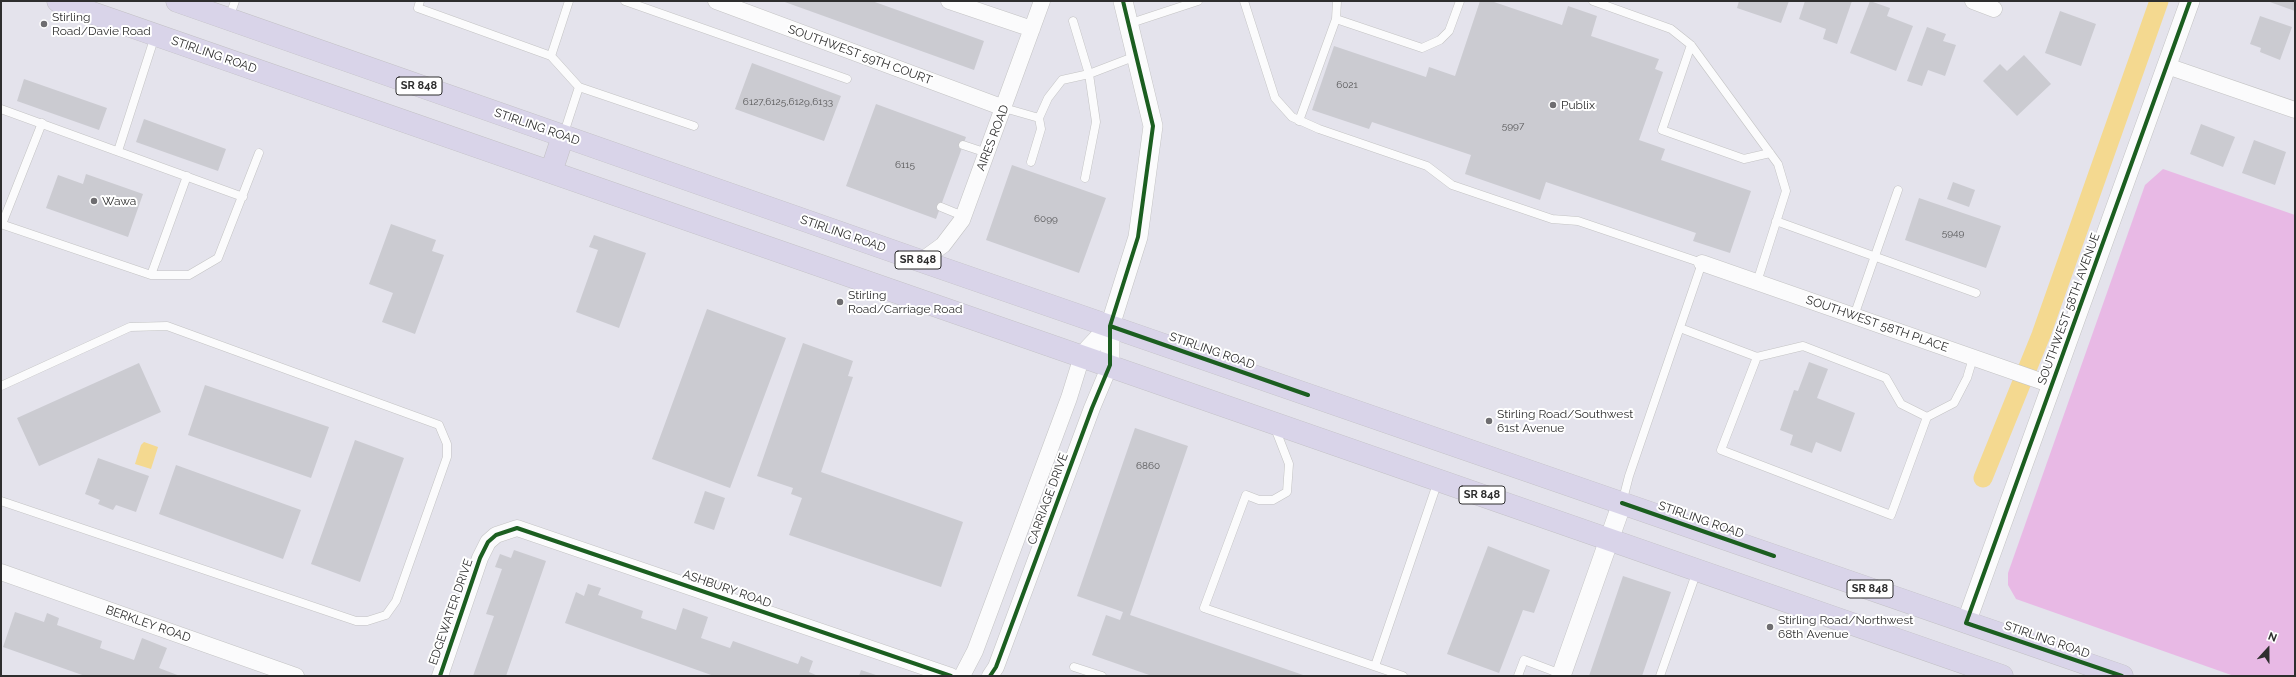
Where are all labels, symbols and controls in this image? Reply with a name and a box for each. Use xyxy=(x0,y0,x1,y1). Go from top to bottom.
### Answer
place label: Stirling Road/Davie Road xyxy=(52,10,151,38)
marker: Stirling Road/Davie Road xyxy=(39,19,49,29)
street label: SOUTHWEST 59TH COURT xyxy=(786,22,934,88)
street label: STIRLING ROAD xyxy=(169,34,259,76)
road number: SR 848 xyxy=(396,77,442,95)
house number: 6021 xyxy=(1336,79,1358,91)
house number: 6127,6125,6129,6133 xyxy=(743,96,833,108)
place label: Publix xyxy=(1561,98,1595,112)
marker: Publix xyxy=(1548,100,1558,110)
street label: AIRES ROAD xyxy=(974,103,1012,173)
street label: STIRLING ROAD xyxy=(492,106,582,148)
house number: 5997 xyxy=(1502,120,1524,132)
house number: 6115 xyxy=(895,159,915,171)
place label: Wawa xyxy=(102,194,136,208)
marker: Wawa xyxy=(89,196,99,206)
street label: STIRLING ROAD xyxy=(798,213,888,255)
house number: 6099 xyxy=(1034,213,1058,225)
house number: 5949 xyxy=(1942,227,1964,239)
street label: SOUTHWEST 58TH AVENUE xyxy=(2035,231,2103,387)
road number: SR 848 xyxy=(895,251,941,269)
place label: Stirling Road/Carriage Road xyxy=(848,288,962,316)
street label: SOUTHWEST 58TH PLACE xyxy=(1804,293,1950,355)
marker: Stirling Road/Carriage Road xyxy=(835,297,845,307)
street label: STIRLING ROAD xyxy=(1167,330,1257,372)
place label: Stirling Road/Southwest 61st Avenue xyxy=(1497,407,1633,435)
marker: Stirling Road/Southwest 61st Avenue xyxy=(1484,416,1494,426)
street label: CARRIAGE DRIVE xyxy=(1025,451,1071,547)
house number: 6860 xyxy=(1136,460,1160,472)
road number: SR 848 xyxy=(1459,486,1505,504)
street label: STIRLING ROAD xyxy=(1656,499,1746,541)
street label: EDGEWATER DRIVE xyxy=(426,557,476,667)
street label: ASHBURY ROAD xyxy=(681,567,773,611)
road number: SR 848 xyxy=(1847,580,1893,598)
street label: BERKLEY ROAD xyxy=(103,603,193,645)
place label: Stirling Road/Northwest 68th Avenue xyxy=(1778,613,1913,641)
street label: STIRLING ROAD xyxy=(2002,619,2092,661)
marker: Stirling Road/Northwest 68th Avenue xyxy=(1765,622,1775,632)
north arrow xyxy=(2248,629,2288,669)
text: N xyxy=(2266,630,2279,645)

